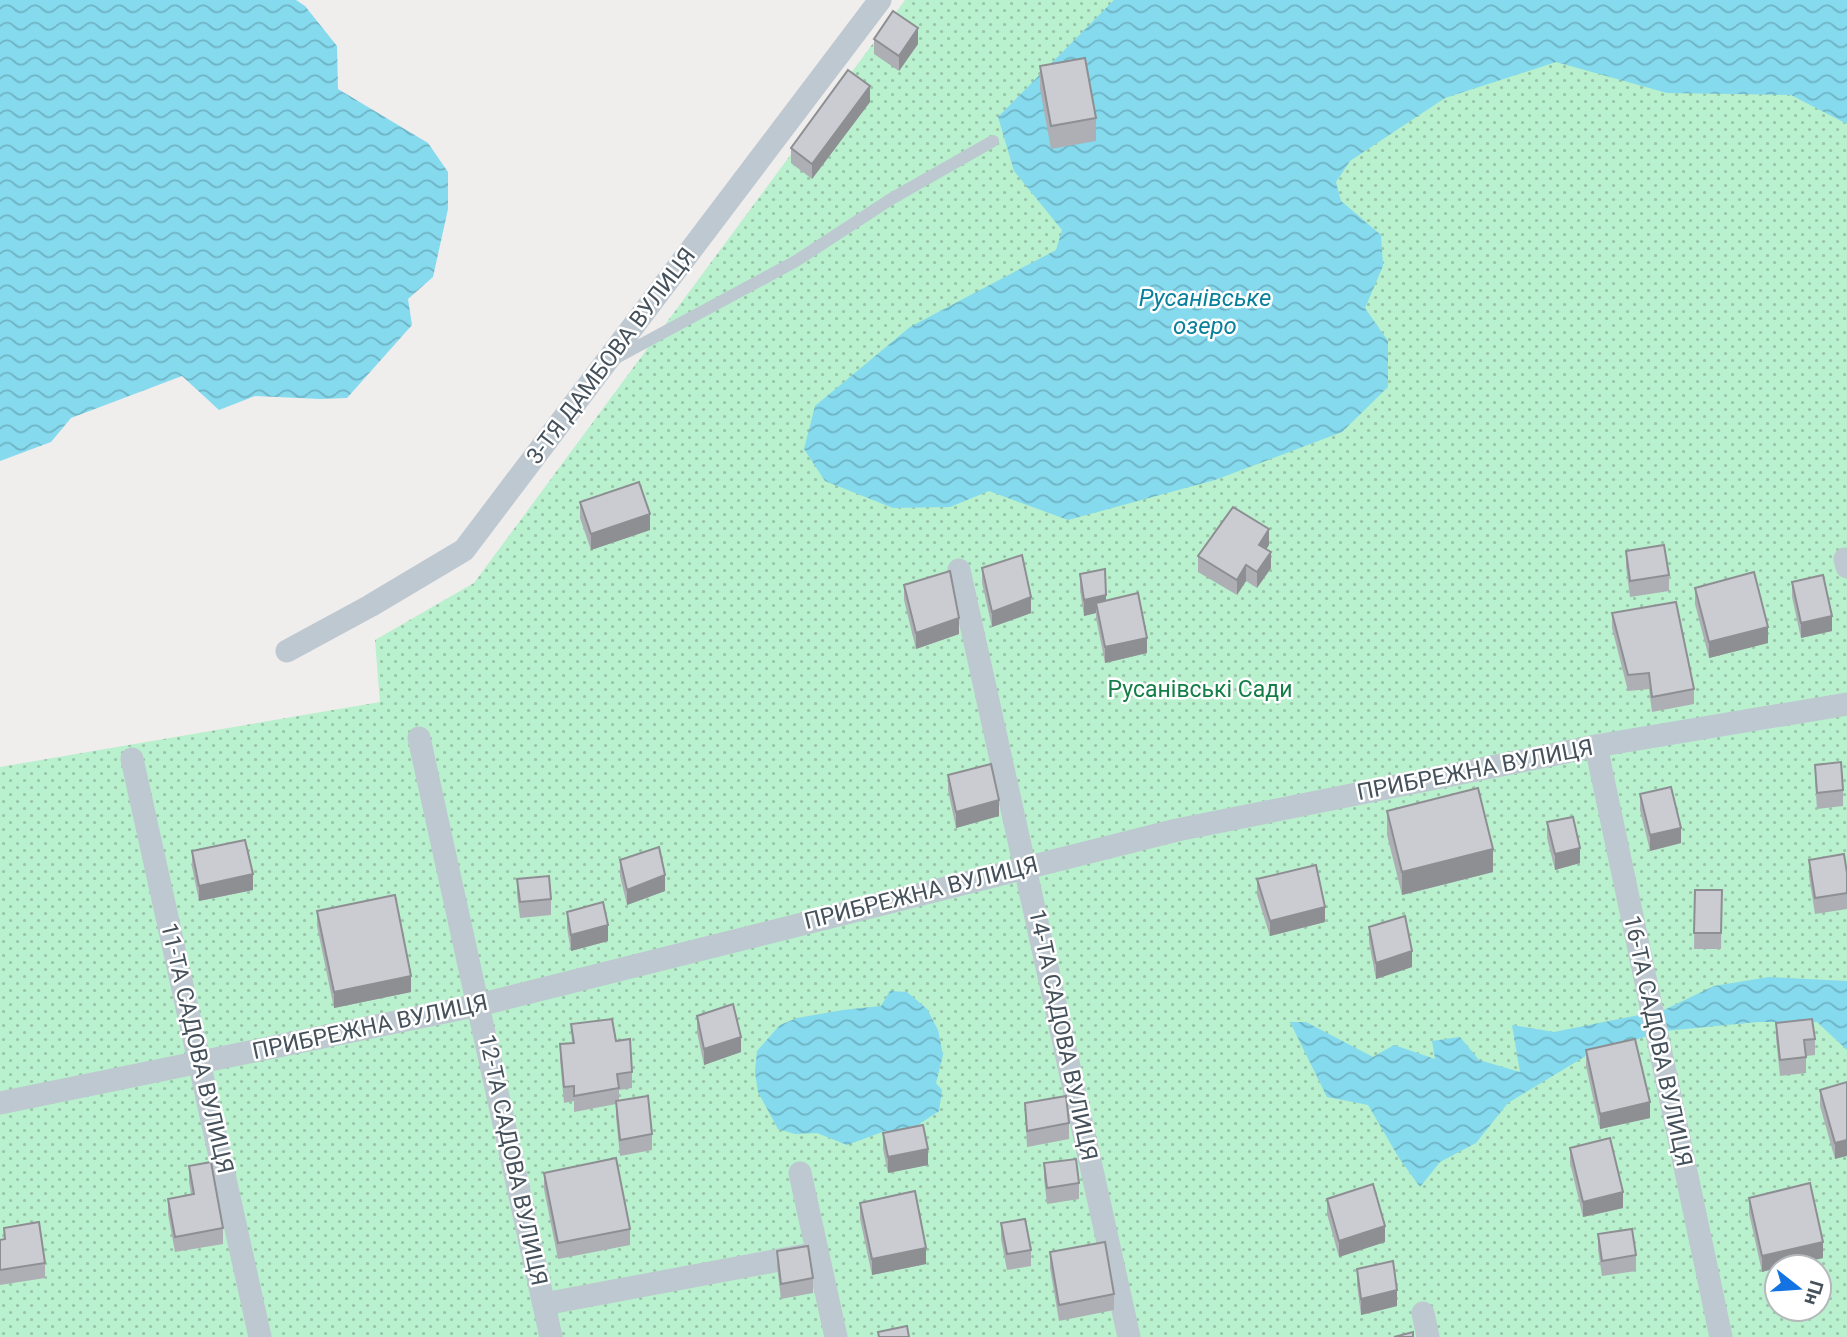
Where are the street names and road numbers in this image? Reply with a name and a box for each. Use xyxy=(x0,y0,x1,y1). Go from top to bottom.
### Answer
street label: 3-ТЯ ДАМБОВА ВУЛИЦЯ xyxy=(521,243,701,469)
street label: ПРИБРЕЖНА ВУЛИЦЯ xyxy=(1355,734,1595,806)
street label: ПРИБРЕЖНА ВУЛИЦЯ xyxy=(801,851,1041,935)
street label: 14-ТА САДОВА ВУЛИЦЯ xyxy=(1023,907,1103,1163)
street label: 16-ТА САДОВА ВУЛИЦЯ xyxy=(1618,913,1698,1169)
street label: 11-ТА САДОВА ВУЛИЦЯ xyxy=(155,920,239,1176)
street label: ПРИБРЕЖНА ВУЛИЦЯ xyxy=(250,989,490,1065)
street label: 12-ТА САДОВА ВУЛИЦЯ xyxy=(473,1032,553,1288)

